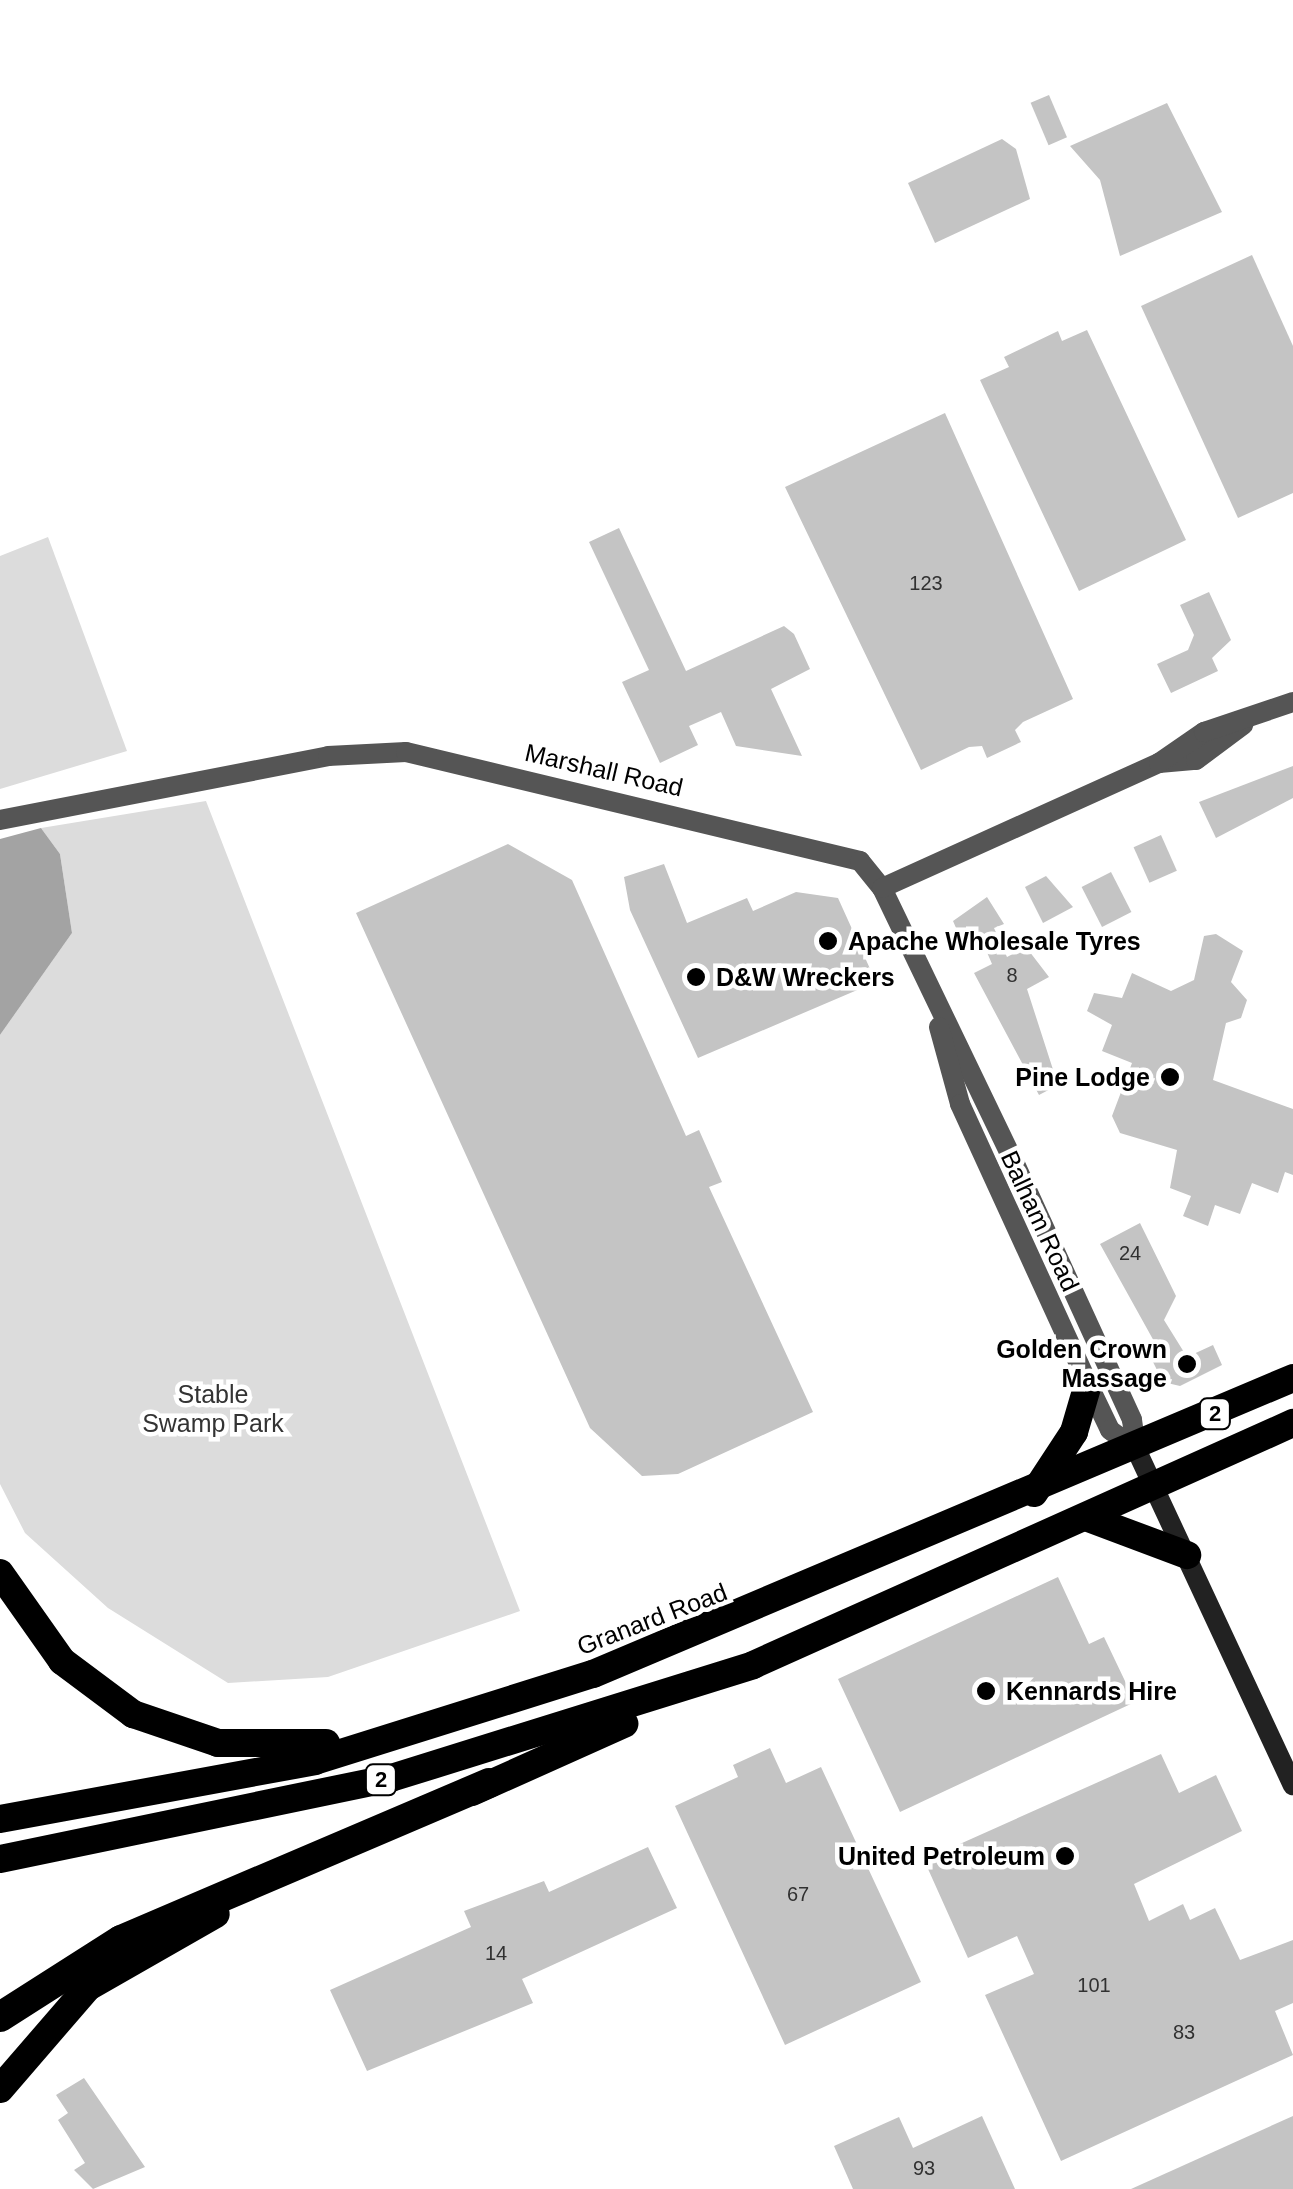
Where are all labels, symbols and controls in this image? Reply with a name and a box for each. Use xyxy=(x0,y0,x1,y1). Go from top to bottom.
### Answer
house number: 123 xyxy=(909,571,943,595)
street label: Marshall Road xyxy=(522,737,686,803)
place label: Apache Wholesale Tyres xyxy=(848,926,1141,956)
marker: Apache Wholesale Tyres xyxy=(817,930,839,952)
place label: D&W Wreckers xyxy=(716,962,895,992)
house number: 8 xyxy=(1006,963,1018,987)
marker: D&W Wreckers xyxy=(685,966,707,988)
place label: Pine Lodge xyxy=(1015,1062,1150,1092)
marker: Pine Lodge xyxy=(1159,1066,1181,1088)
street label: Balham Road xyxy=(994,1146,1086,1296)
house number: 24 xyxy=(1119,1241,1141,1265)
place label: Golden Crown Massage xyxy=(996,1335,1167,1394)
marker: Golden Crown Massage xyxy=(1176,1353,1198,1375)
park label: Stable Swamp Park xyxy=(142,1380,284,1439)
road number: 2 xyxy=(1198,1397,1232,1431)
street label: Granard Road xyxy=(573,1577,731,1661)
place label: Kennards Hire xyxy=(1006,1676,1177,1706)
marker: Kennards Hire xyxy=(975,1680,997,1702)
road number: 2 xyxy=(364,1763,398,1797)
place label: United Petroleum xyxy=(838,1841,1045,1871)
marker: United Petroleum xyxy=(1054,1845,1076,1867)
house number: 67 xyxy=(787,1882,809,1906)
house number: 14 xyxy=(485,1941,507,1965)
house number: 101 xyxy=(1077,1973,1111,1997)
house number: 83 xyxy=(1173,2020,1195,2044)
house number: 93 xyxy=(913,2156,935,2180)

